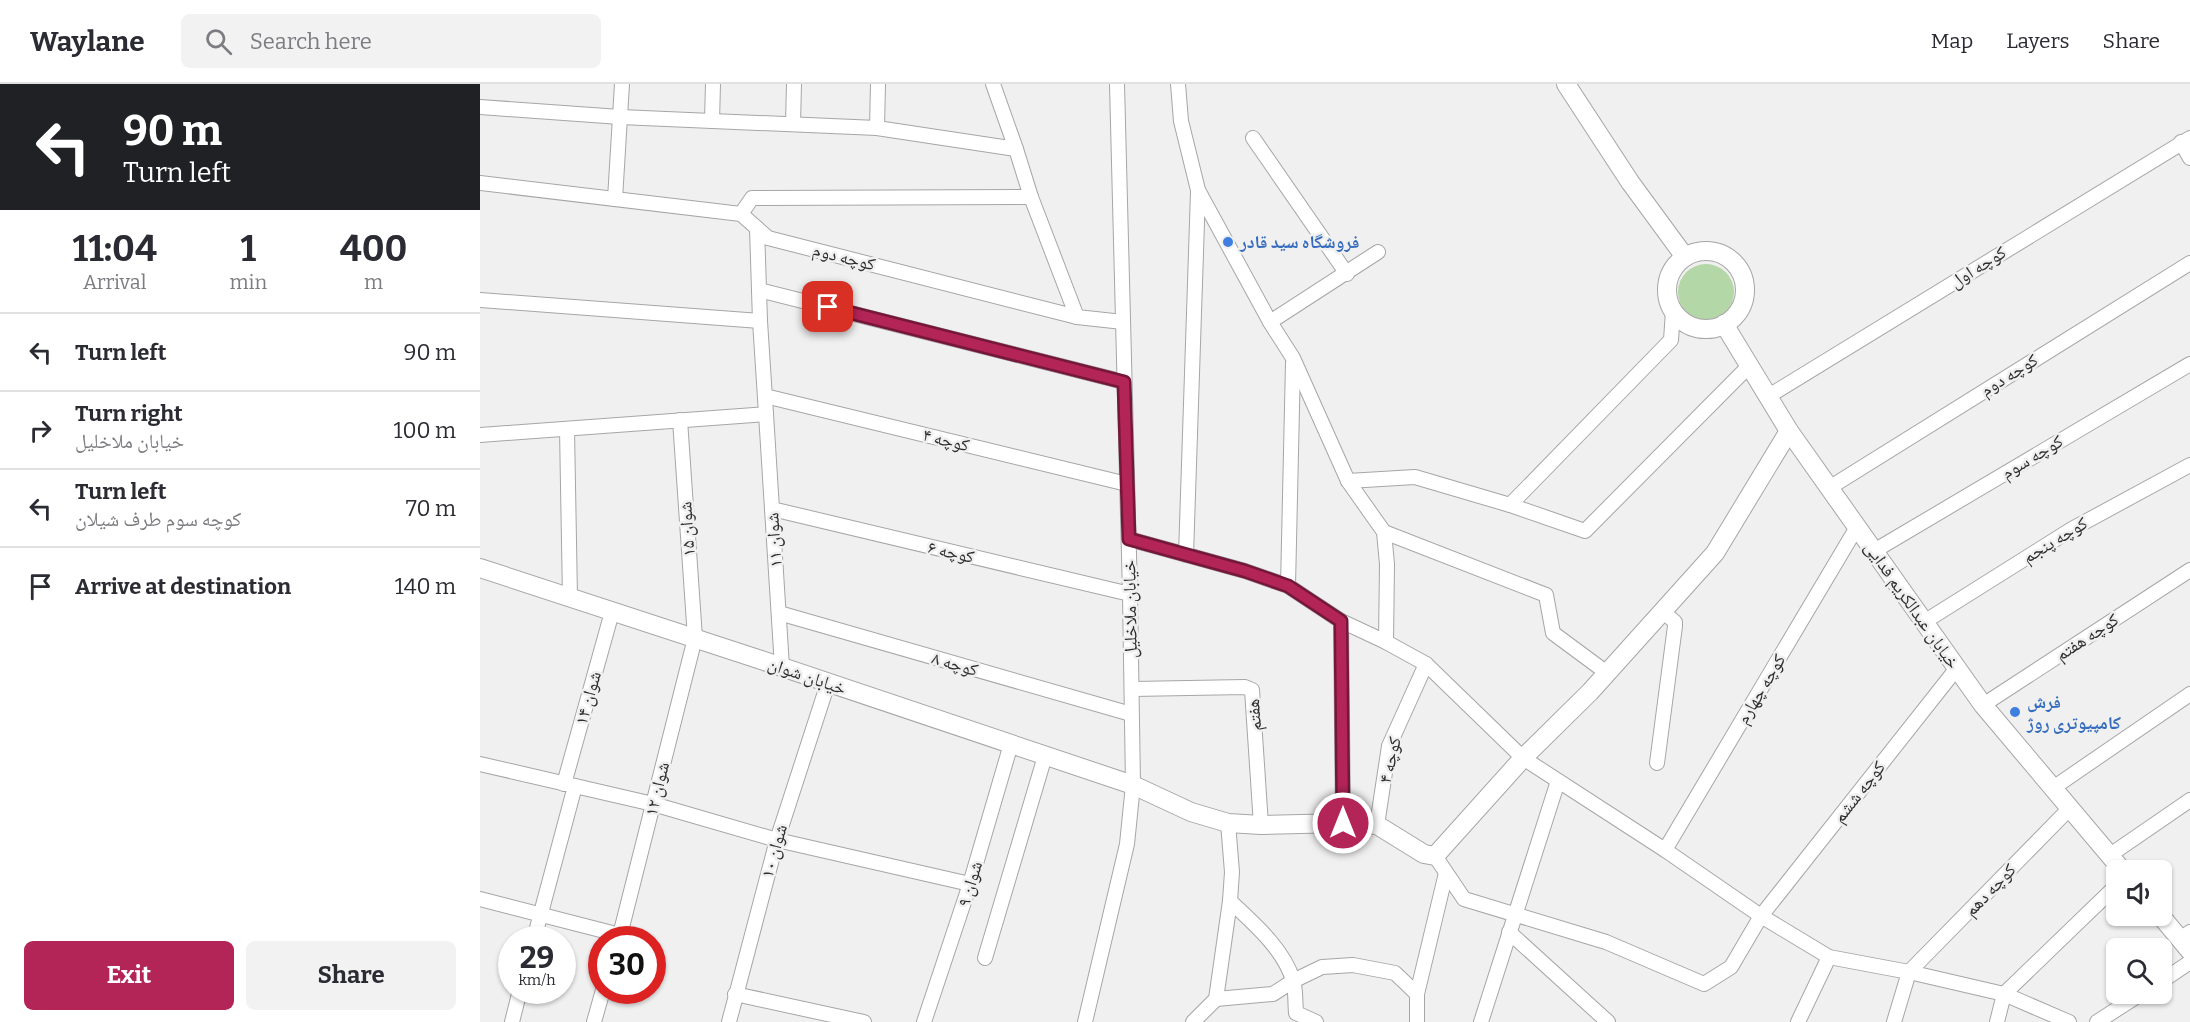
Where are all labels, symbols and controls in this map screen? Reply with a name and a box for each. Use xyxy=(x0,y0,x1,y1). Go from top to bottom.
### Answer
search box xyxy=(181,14,601,68)
text: Waylane xyxy=(30,25,145,58)
icon: search xyxy=(202,25,235,58)
text: Search here xyxy=(250,28,372,55)
text: Map xyxy=(1931,28,1973,54)
text: Layers xyxy=(2006,28,2070,54)
text: Share xyxy=(2103,28,2160,54)
text: 90 m xyxy=(123,106,222,156)
icon: left xyxy=(24,108,102,186)
text: Turn left xyxy=(123,157,231,189)
text: 11:04 xyxy=(73,227,157,271)
text: 1 xyxy=(241,227,256,271)
text: 400 xyxy=(340,227,407,271)
place label: فروشگاه سید قادر xyxy=(1239,231,1359,253)
marker: فروشگاه سید قادر xyxy=(1221,235,1235,249)
street label: کوچه دوم xyxy=(810,239,878,276)
street label: کوچه اول xyxy=(1946,241,2011,293)
text: Arrival xyxy=(83,270,146,294)
text: min xyxy=(229,270,267,294)
text: m xyxy=(364,270,383,294)
pin xyxy=(802,281,853,332)
icon: arrive xyxy=(811,290,844,323)
icon: left xyxy=(24,336,57,369)
text: Turn left xyxy=(75,339,167,366)
text: 90 m xyxy=(404,339,456,366)
street label: کوچه دوم xyxy=(1976,349,2043,402)
text: Turn right xyxy=(75,400,183,427)
icon: right xyxy=(24,414,57,447)
text: 100 m xyxy=(393,417,456,444)
street label: کوچه ۴ xyxy=(920,424,972,457)
text: خیابان ملاخلیل xyxy=(75,429,184,453)
street label: کوچه سوم xyxy=(1997,430,2068,485)
text: Turn left xyxy=(75,478,167,505)
icon: left xyxy=(24,492,57,525)
text: 70 m xyxy=(406,495,456,522)
street label: شوان ۱۵ xyxy=(674,501,700,557)
text: کوچه سوم طرف شیلان xyxy=(75,507,241,531)
street label: شوان ۱۱ xyxy=(761,512,787,568)
street label: کوچه پنجم xyxy=(2018,512,2092,569)
street label: کوچه ۶ xyxy=(926,536,977,568)
street label: خیابان عبدالکریم فدایی xyxy=(1859,537,1964,674)
street label: خیابان ملاخلیل xyxy=(1118,560,1142,658)
icon: arrive xyxy=(24,570,57,603)
text: Arrive at destination xyxy=(75,573,291,600)
text: 140 m xyxy=(395,573,456,600)
street label: کوچه هفتم xyxy=(2051,608,2124,666)
street label: کوچه ۸ xyxy=(929,647,981,681)
street label: کوچه چهارم xyxy=(1732,650,1792,728)
street label: خیابان شوان xyxy=(765,652,849,700)
street label: شوان ۱۴ xyxy=(570,669,606,727)
place label: فرش کامپیوتری روژ xyxy=(2026,691,2121,734)
street label: هفتم xyxy=(1242,698,1267,732)
marker: فرش کامپیوتری روژ xyxy=(2008,705,2022,719)
street label: کوچه ۴ xyxy=(1374,734,1406,785)
street label: کوچه ششم xyxy=(1828,756,1891,828)
street label: شوان ۱۲ xyxy=(640,760,674,818)
position arrow xyxy=(1311,791,1375,855)
street label: شوان ۱۰ xyxy=(756,822,792,880)
street label: شوان ۹ xyxy=(953,858,987,910)
street label: کوچه دهم xyxy=(1959,859,2022,922)
map controls xyxy=(2106,860,2172,1004)
button: sound xyxy=(2106,860,2172,926)
speed limit sign: 30 xyxy=(588,926,666,1004)
button: search xyxy=(2106,938,2172,1004)
text: 29 xyxy=(520,940,554,976)
button: Exit xyxy=(24,941,234,1010)
button: Share xyxy=(246,941,456,1010)
text: km/h xyxy=(518,971,556,989)

